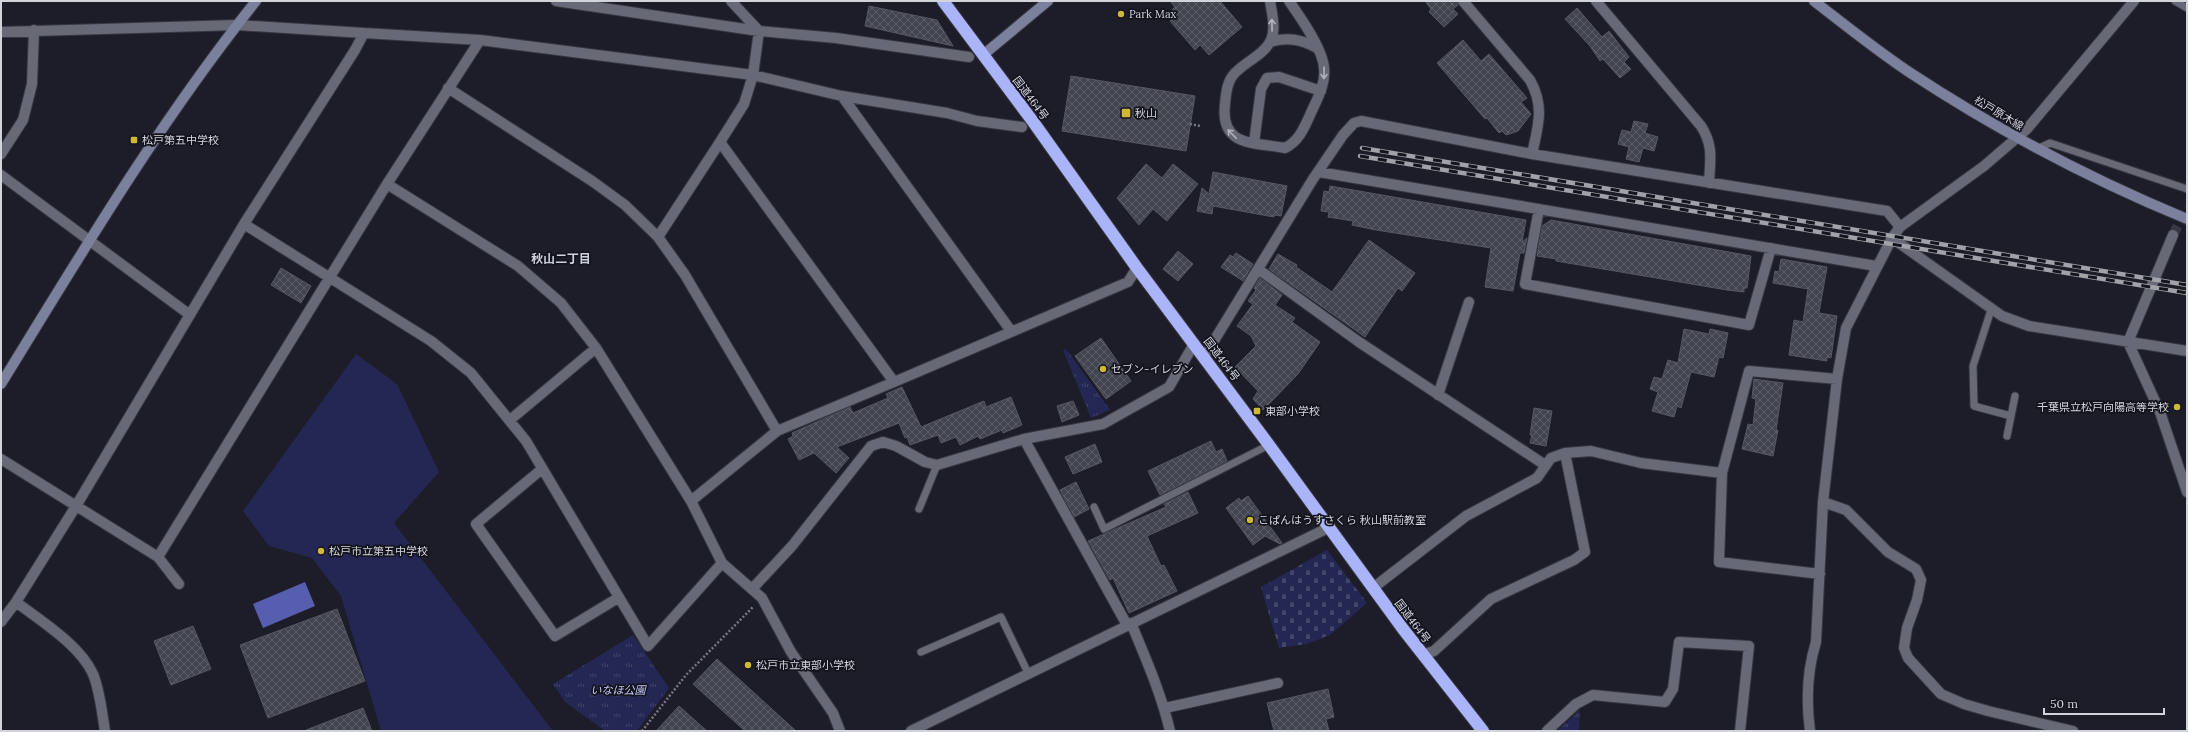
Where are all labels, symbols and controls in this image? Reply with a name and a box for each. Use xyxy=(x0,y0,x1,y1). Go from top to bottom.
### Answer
place label: Park Max xyxy=(1129,7,1177,21)
marker: Park Max xyxy=(1116,9,1126,19)
one-way arrow xyxy=(1268,19,1276,32)
one-way arrow xyxy=(1320,66,1327,79)
street label: 国道464号 xyxy=(1010,73,1052,123)
street label: 松戸原木線 xyxy=(1972,93,2026,133)
place label: 秋山 xyxy=(1135,106,1157,120)
marker: 秋山 xyxy=(1120,107,1132,119)
one-way arrow xyxy=(1227,129,1237,138)
place label: 松戸第五中学校 xyxy=(142,133,219,147)
marker: 松戸第五中学校 xyxy=(129,135,139,145)
district label: 秋山二丁目 xyxy=(531,251,591,266)
street label: 国道464号 xyxy=(1201,334,1243,384)
place label: セブン-イレブン xyxy=(1111,362,1193,376)
marker: セブン-イレブン xyxy=(1098,364,1108,374)
place label: 千葉県立松戸向陽高等学校 xyxy=(2037,400,2169,414)
marker: 千葉県立松戸向陽高等学校 xyxy=(2172,402,2182,412)
place label: 東部小学校 xyxy=(1265,404,1320,418)
marker: 東部小学校 xyxy=(1252,406,1262,416)
place label: こぱんはうすさくら 秋山駅前教室 xyxy=(1258,513,1426,527)
marker: こぱんはうすさくら 秋山駅前教室 xyxy=(1245,515,1255,525)
place label: 松戸市立第五中学校 xyxy=(329,544,428,558)
marker: 松戸市立第五中学校 xyxy=(316,546,326,556)
street label: 国道464号 xyxy=(1392,596,1434,646)
place label: 松戸市立東部小学校 xyxy=(756,658,855,672)
marker: 松戸市立東部小学校 xyxy=(743,660,753,670)
park label: いなほ公園 xyxy=(591,683,647,697)
scale bar xyxy=(2044,690,2164,716)
text: 50 m xyxy=(2050,696,2078,711)

